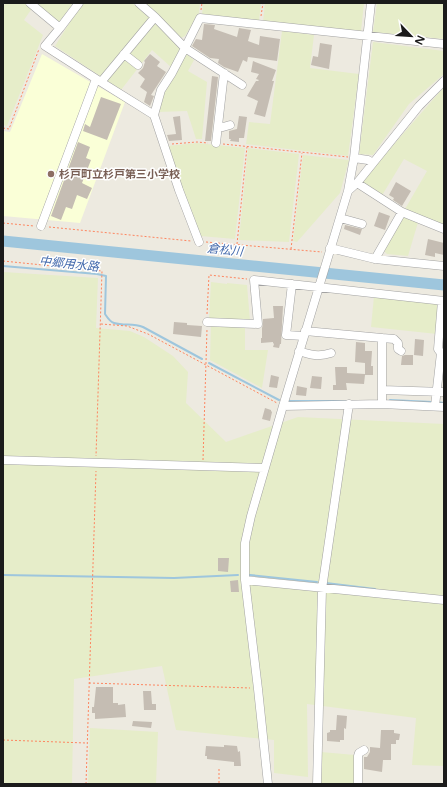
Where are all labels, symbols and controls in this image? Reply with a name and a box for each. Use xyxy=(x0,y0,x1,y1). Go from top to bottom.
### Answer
north arrow xyxy=(391,16,431,56)
text: N xyxy=(412,33,427,47)
place label: 杉戸町立杉戸第三小学校 xyxy=(59,168,180,181)
marker: 杉戸町立杉戸第三小学校 xyxy=(46,169,56,179)
water label: 倉松川 xyxy=(206,241,246,259)
water label: 中郷用水路 xyxy=(38,254,101,274)

